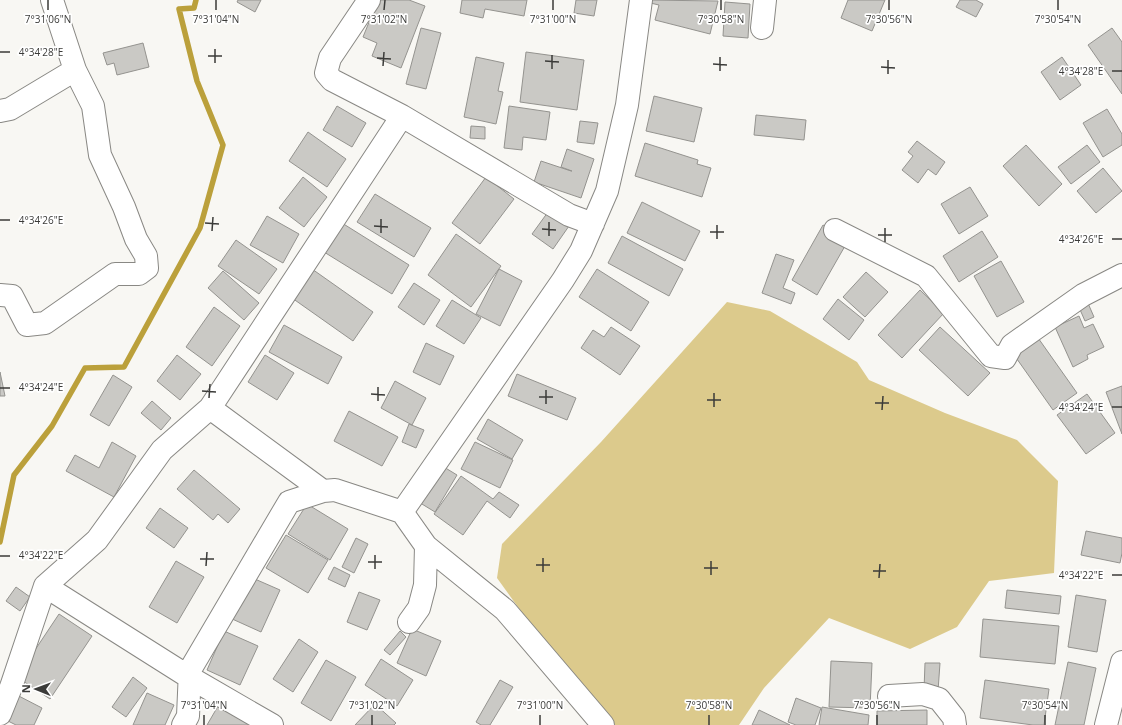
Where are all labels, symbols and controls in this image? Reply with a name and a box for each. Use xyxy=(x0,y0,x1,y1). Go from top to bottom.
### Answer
text: 7°31'06"N xyxy=(25,12,71,26)
text: 7°31'04"N xyxy=(193,12,239,26)
text: 7°31'02"N xyxy=(361,12,407,26)
text: 7°31'00"N xyxy=(530,12,576,26)
text: 7°30'58"N xyxy=(698,12,744,26)
text: 7°30'56"N xyxy=(866,12,912,26)
text: 7°30'54"N xyxy=(1035,12,1081,26)
text: 4°34'28"E xyxy=(19,45,63,59)
text: 4°34'28"E xyxy=(1059,64,1103,78)
text: 4°34'26"E xyxy=(19,213,63,227)
text: 4°34'26"E xyxy=(1059,232,1103,246)
text: 4°34'24"E xyxy=(19,380,63,394)
text: 4°34'24"E xyxy=(1059,400,1103,414)
text: 4°34'22"E xyxy=(19,548,63,562)
text: 4°34'22"E xyxy=(1059,568,1103,582)
north arrow xyxy=(16,669,56,709)
text: N xyxy=(18,684,33,693)
text: 7°31'04"N xyxy=(181,698,227,712)
text: 7°31'02"N xyxy=(349,698,395,712)
text: 7°31'00"N xyxy=(517,698,563,712)
text: 7°30'58"N xyxy=(686,698,732,712)
text: 7°30'56"N xyxy=(854,698,900,712)
text: 7°30'54"N xyxy=(1022,698,1068,712)

